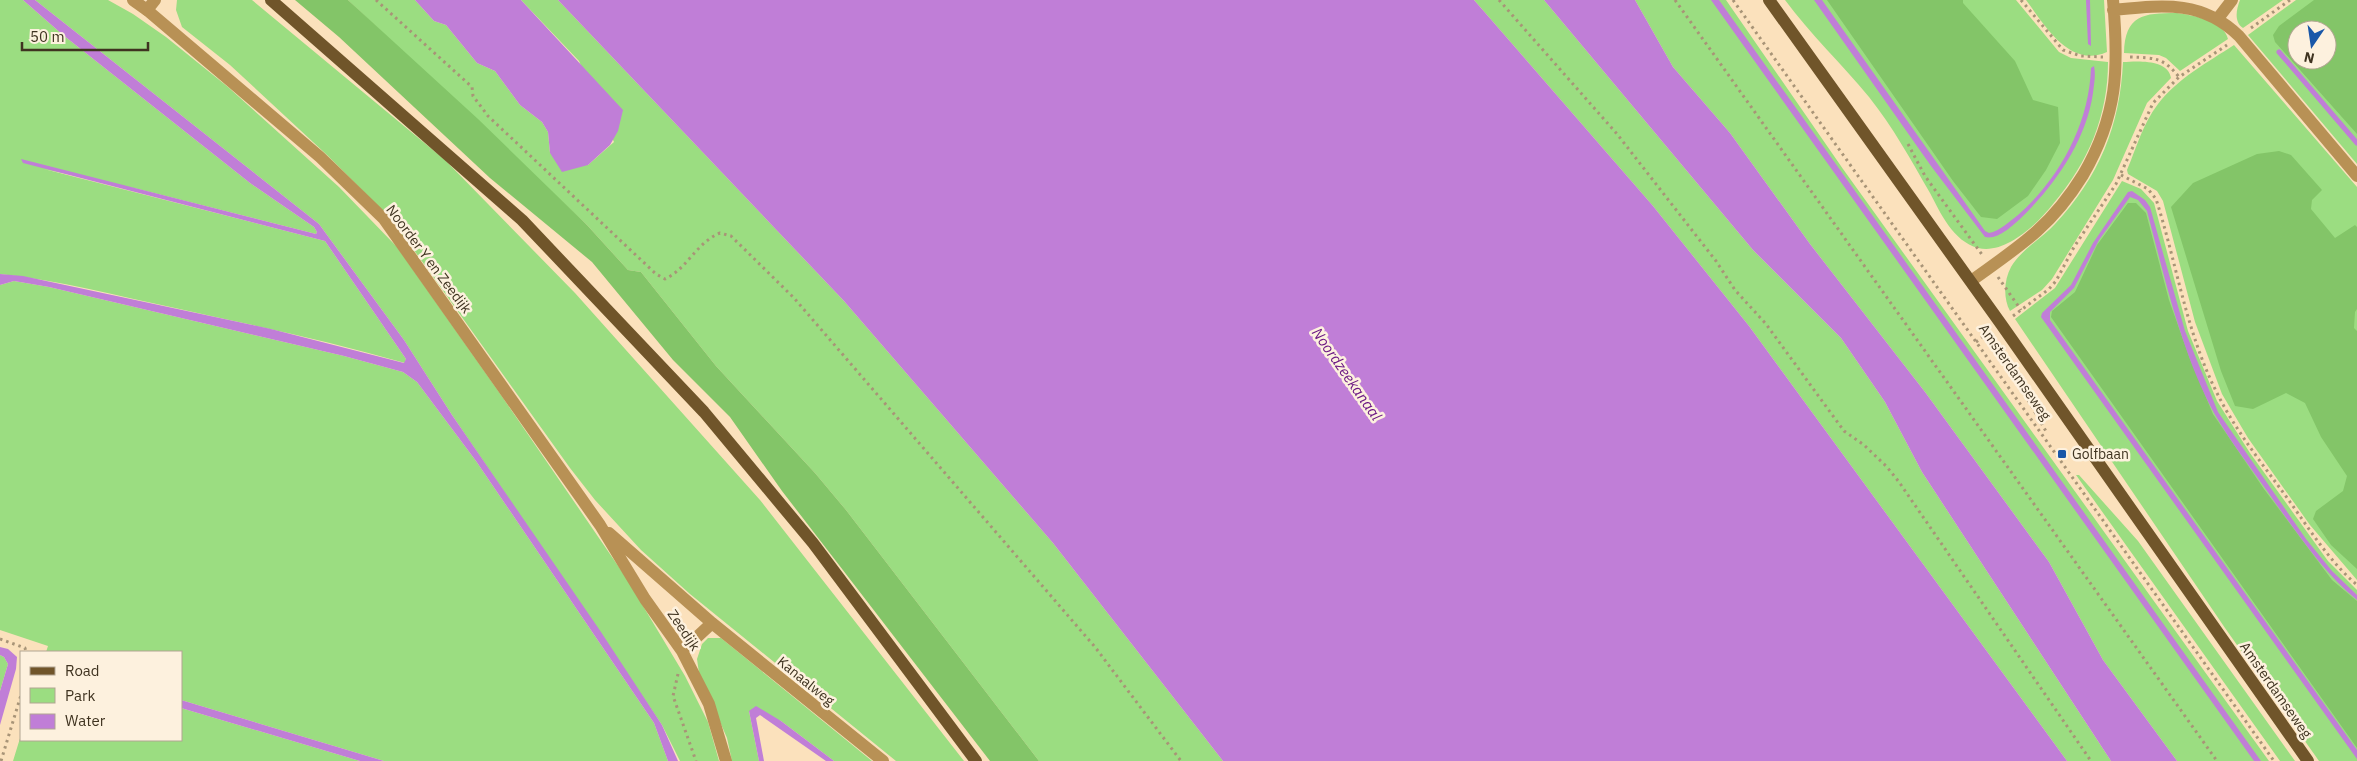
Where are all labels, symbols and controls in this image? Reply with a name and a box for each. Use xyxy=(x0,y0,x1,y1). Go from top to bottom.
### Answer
scale bar xyxy=(22,20,149,52)
north arrow xyxy=(2287,20,2337,70)
text: 50 m xyxy=(30,27,65,46)
text: N xyxy=(2302,48,2316,68)
street label: Noorder Y en Zeedijk xyxy=(382,201,476,317)
street label: Amsterdamseweg xyxy=(1975,320,2055,424)
water label: Noordzeekanaal xyxy=(1308,324,1386,424)
place label: Golfbaan xyxy=(2072,445,2129,463)
marker: Golfbaan xyxy=(2056,448,2068,460)
street label: Zeedijk xyxy=(664,606,705,655)
street label: Amsterdamseweg xyxy=(2236,638,2316,742)
legend xyxy=(20,651,182,741)
street label: Kanaalweg xyxy=(774,652,839,710)
text: Road xyxy=(65,661,100,680)
text: Park xyxy=(65,686,95,705)
text: Water xyxy=(65,711,106,730)

